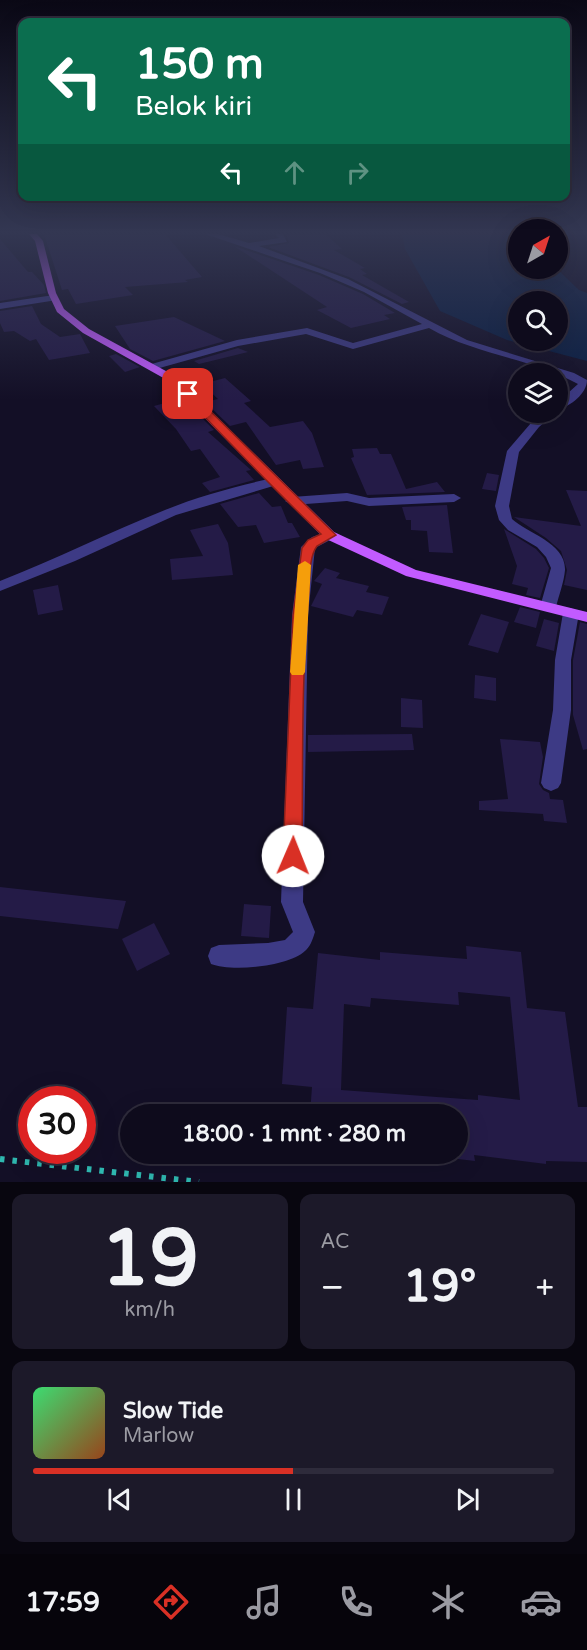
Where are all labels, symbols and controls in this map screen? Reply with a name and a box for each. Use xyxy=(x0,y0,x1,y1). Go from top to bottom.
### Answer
text: 150 m xyxy=(135,39,264,90)
icon: left xyxy=(36,42,114,120)
text: Belok kiri xyxy=(135,90,252,123)
icon: left xyxy=(215,156,248,189)
icon: ahead xyxy=(278,156,311,189)
icon: right xyxy=(341,156,374,189)
north arrow xyxy=(508,219,568,279)
map controls xyxy=(508,219,568,423)
button: search xyxy=(508,291,568,351)
button: layers xyxy=(508,363,568,423)
pin xyxy=(162,368,213,419)
icon: arrive xyxy=(171,377,204,410)
position arrow xyxy=(261,824,325,888)
speed limit sign: 30 xyxy=(18,1086,96,1164)
text: 18:00 · 1 mnt · 280 m xyxy=(182,1121,406,1147)
text: 19 xyxy=(101,1212,199,1306)
text: AC xyxy=(321,1230,349,1254)
text: 19° xyxy=(403,1260,476,1314)
text: − xyxy=(321,1268,344,1307)
text: + xyxy=(535,1268,554,1307)
text: km/h xyxy=(125,1298,175,1322)
text: Slow Tide xyxy=(123,1398,223,1424)
text: Marlow xyxy=(123,1424,194,1448)
icon: previous xyxy=(103,1483,136,1516)
icon: pause xyxy=(277,1483,310,1516)
icon: next xyxy=(451,1483,484,1516)
icon: directions xyxy=(150,1581,192,1623)
icon: music xyxy=(243,1581,285,1623)
icon: phone xyxy=(335,1581,377,1623)
icon: climate xyxy=(427,1581,469,1623)
icon: car xyxy=(520,1581,562,1623)
text: 17:59 xyxy=(25,1586,100,1619)

